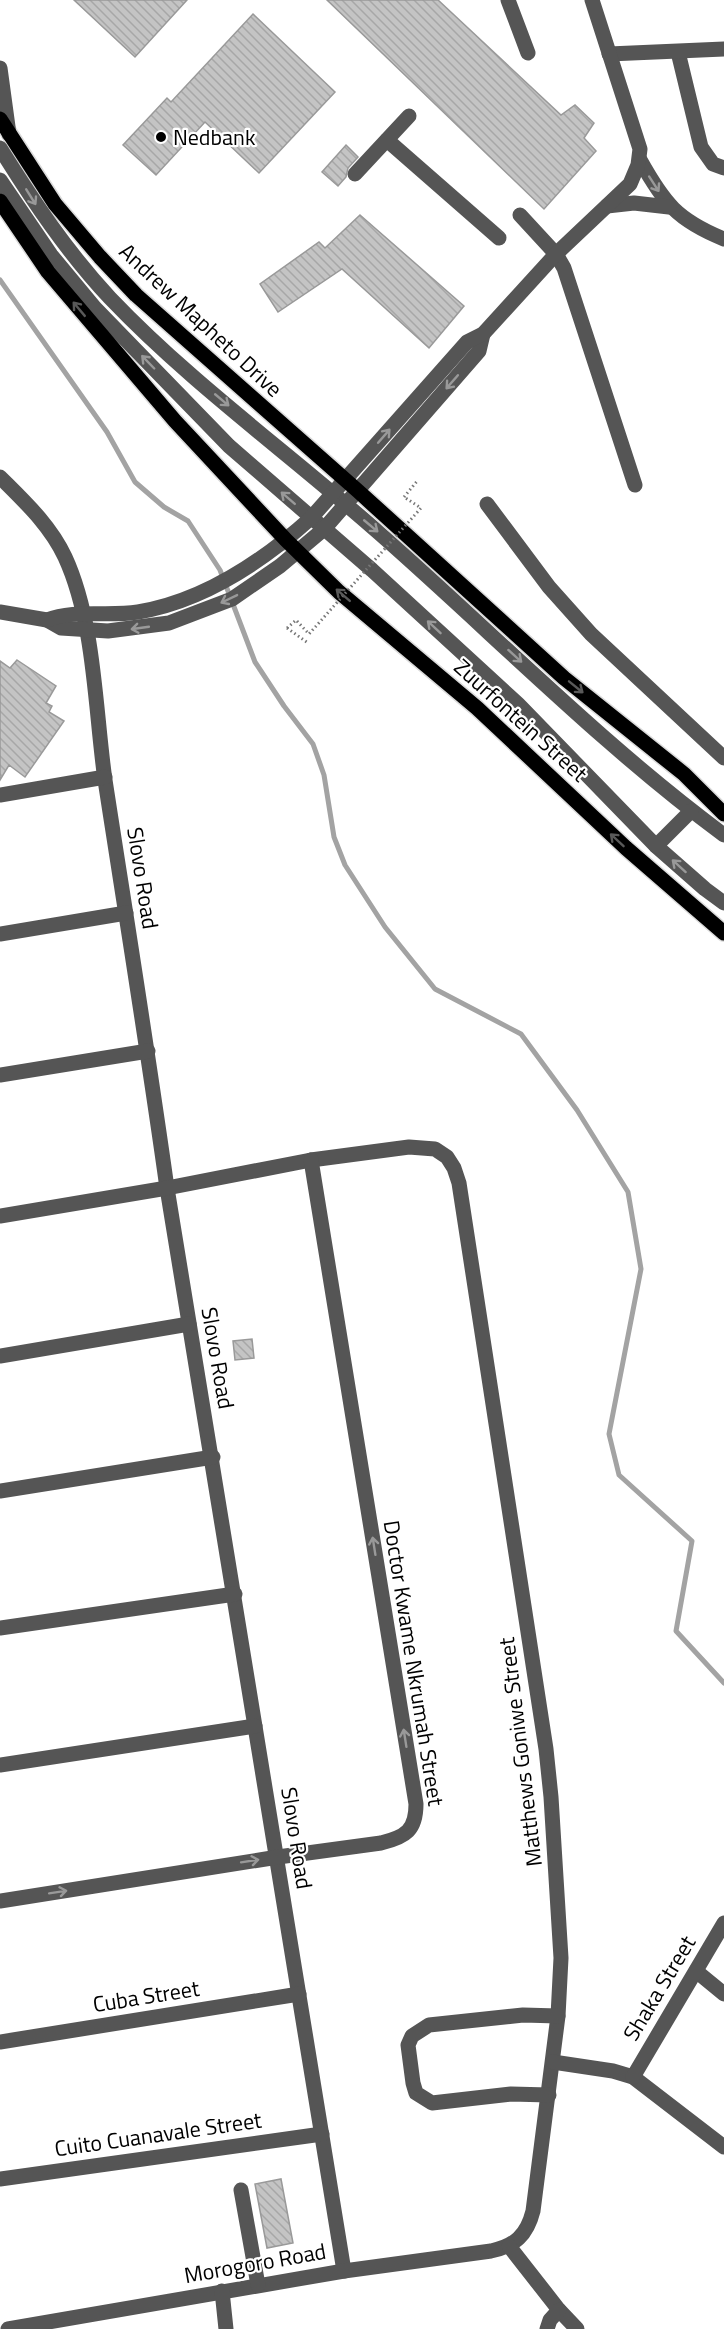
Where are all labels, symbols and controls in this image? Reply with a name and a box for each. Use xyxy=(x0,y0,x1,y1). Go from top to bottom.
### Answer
place label: Nedbank xyxy=(173,120,256,154)
marker: Nedbank xyxy=(154,130,168,144)
one-way arrow xyxy=(648,175,660,192)
one-way arrow xyxy=(25,189,38,206)
street label: Andrew Mapheto Drive xyxy=(112,235,290,405)
one-way arrow xyxy=(73,301,86,317)
one-way arrow xyxy=(141,355,156,370)
one-way arrow xyxy=(445,375,459,390)
one-way arrow xyxy=(214,393,230,406)
one-way arrow xyxy=(377,429,391,444)
one-way arrow xyxy=(281,491,296,505)
one-way arrow xyxy=(363,519,379,532)
one-way arrow xyxy=(336,588,351,602)
one-way arrow xyxy=(220,594,238,606)
one-way arrow xyxy=(427,620,442,634)
one-way arrow xyxy=(130,622,150,633)
one-way arrow xyxy=(508,649,523,663)
street label: Zuurfontein Street xyxy=(446,650,596,790)
one-way arrow xyxy=(568,681,584,694)
street label: Slovo Road xyxy=(118,825,168,931)
one-way arrow xyxy=(609,832,624,847)
one-way arrow xyxy=(671,859,686,873)
street label: Slovo Road xyxy=(192,1304,244,1412)
street label: Doctor Kwame Nkrumah Street xyxy=(375,1518,453,1808)
one-way arrow xyxy=(368,1536,379,1556)
street label: Matthews Goniwe Street xyxy=(489,1635,551,1869)
one-way arrow xyxy=(399,1729,410,1749)
street label: Slovo Road xyxy=(272,1785,322,1891)
one-way arrow xyxy=(240,1855,260,1866)
one-way arrow xyxy=(47,1886,67,1897)
street label: Shaka Street xyxy=(614,1929,704,2047)
street label: Cuba Street xyxy=(90,1971,202,2021)
street label: Cuito Cuanavale Street xyxy=(52,2103,264,2165)
street label: Morogoro Road xyxy=(181,2234,329,2292)

